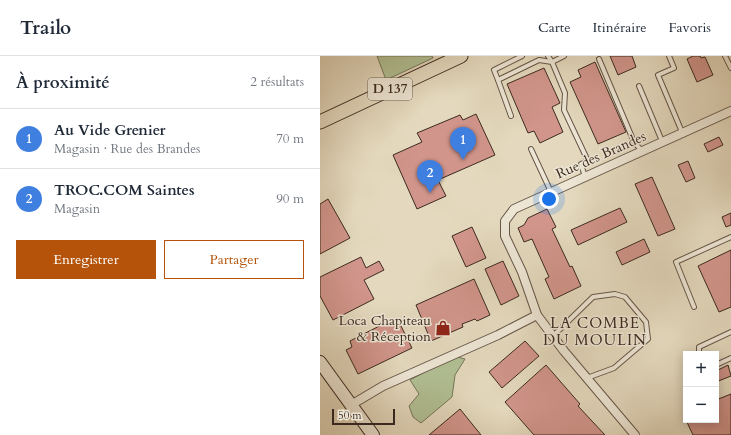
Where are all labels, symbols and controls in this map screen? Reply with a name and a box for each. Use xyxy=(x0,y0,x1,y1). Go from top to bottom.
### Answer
text: Trailo xyxy=(20,15,71,41)
text: Carte xyxy=(538,18,571,37)
text: Itinéraire xyxy=(593,18,647,37)
text: Favoris xyxy=(669,18,711,37)
text: À proximité xyxy=(16,71,110,94)
text: 2 résultats xyxy=(250,73,304,91)
road number: D 137 xyxy=(368,78,412,100)
text: Au Vide Grenier xyxy=(54,120,166,140)
street label: Rue des Brandes xyxy=(553,126,649,183)
pin: 1 xyxy=(450,127,476,160)
text: 1 xyxy=(26,130,32,148)
text: 70 m xyxy=(276,130,304,148)
text: Magasin · Rue des Brandes xyxy=(54,140,200,158)
pin: 2 xyxy=(417,160,443,193)
text: TROC.COM Saintes xyxy=(54,180,195,200)
your location xyxy=(539,189,559,209)
text: 2 xyxy=(26,190,32,208)
text: 90 m xyxy=(276,190,304,208)
text: Magasin xyxy=(54,200,100,218)
button: Enregistrer xyxy=(16,240,156,279)
button: Partager xyxy=(164,240,304,279)
place label: Loca Chapiteau & Réception xyxy=(338,311,431,346)
district label: LA COMBE DU MOULIN xyxy=(543,313,647,350)
shop icon: Loca Chapiteau & Réception xyxy=(434,319,452,337)
map controls xyxy=(683,351,719,423)
button: + xyxy=(683,351,719,387)
button: − xyxy=(683,387,719,423)
scale bar xyxy=(332,407,395,426)
text: 50 m xyxy=(338,408,362,423)

